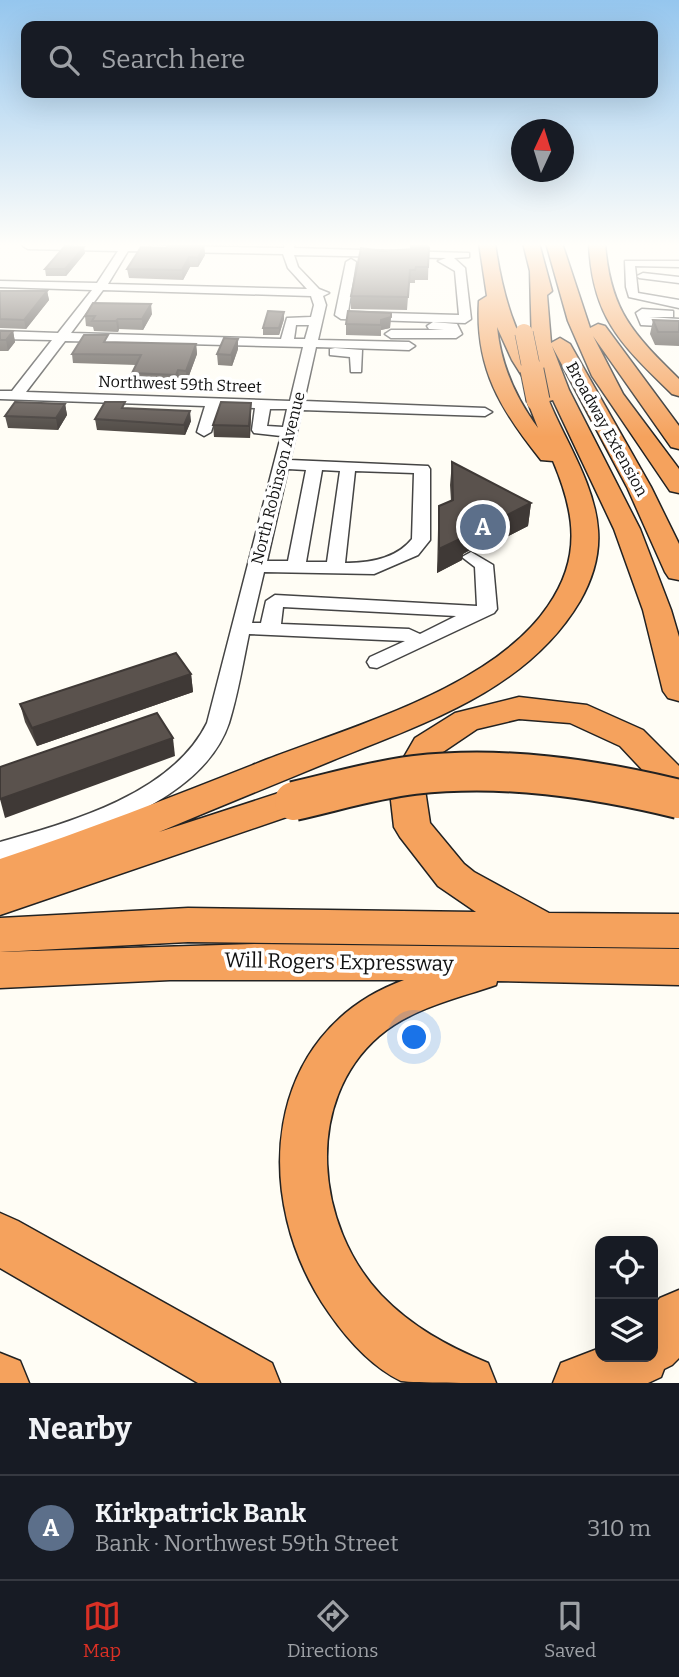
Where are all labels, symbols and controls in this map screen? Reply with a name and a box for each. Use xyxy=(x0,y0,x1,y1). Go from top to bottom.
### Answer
search box xyxy=(21,21,658,98)
icon: search xyxy=(45,41,83,79)
text: Search here xyxy=(101,44,245,75)
north arrow xyxy=(511,119,574,182)
street label: Broadway Extension xyxy=(562,359,652,499)
street label: Northwest 59th Street xyxy=(98,372,262,396)
street label: North Robinson Avenue xyxy=(247,390,309,566)
pin: A xyxy=(460,501,506,553)
street label: Will Rogers Expressway xyxy=(224,947,455,977)
your location xyxy=(397,1020,431,1054)
map controls xyxy=(595,1236,658,1362)
button: locate xyxy=(595,1236,658,1299)
button: layers xyxy=(595,1299,658,1362)
text: Nearby xyxy=(28,1411,132,1447)
text: Kirkpatrick Bank xyxy=(95,1498,306,1529)
text: A xyxy=(43,1514,59,1542)
text: 310 m xyxy=(587,1514,651,1542)
text: Bank · Northwest 59th Street xyxy=(95,1529,399,1557)
tab: Map xyxy=(83,1597,121,1662)
tab: Directions xyxy=(287,1597,378,1662)
tab: Saved xyxy=(544,1597,596,1662)

